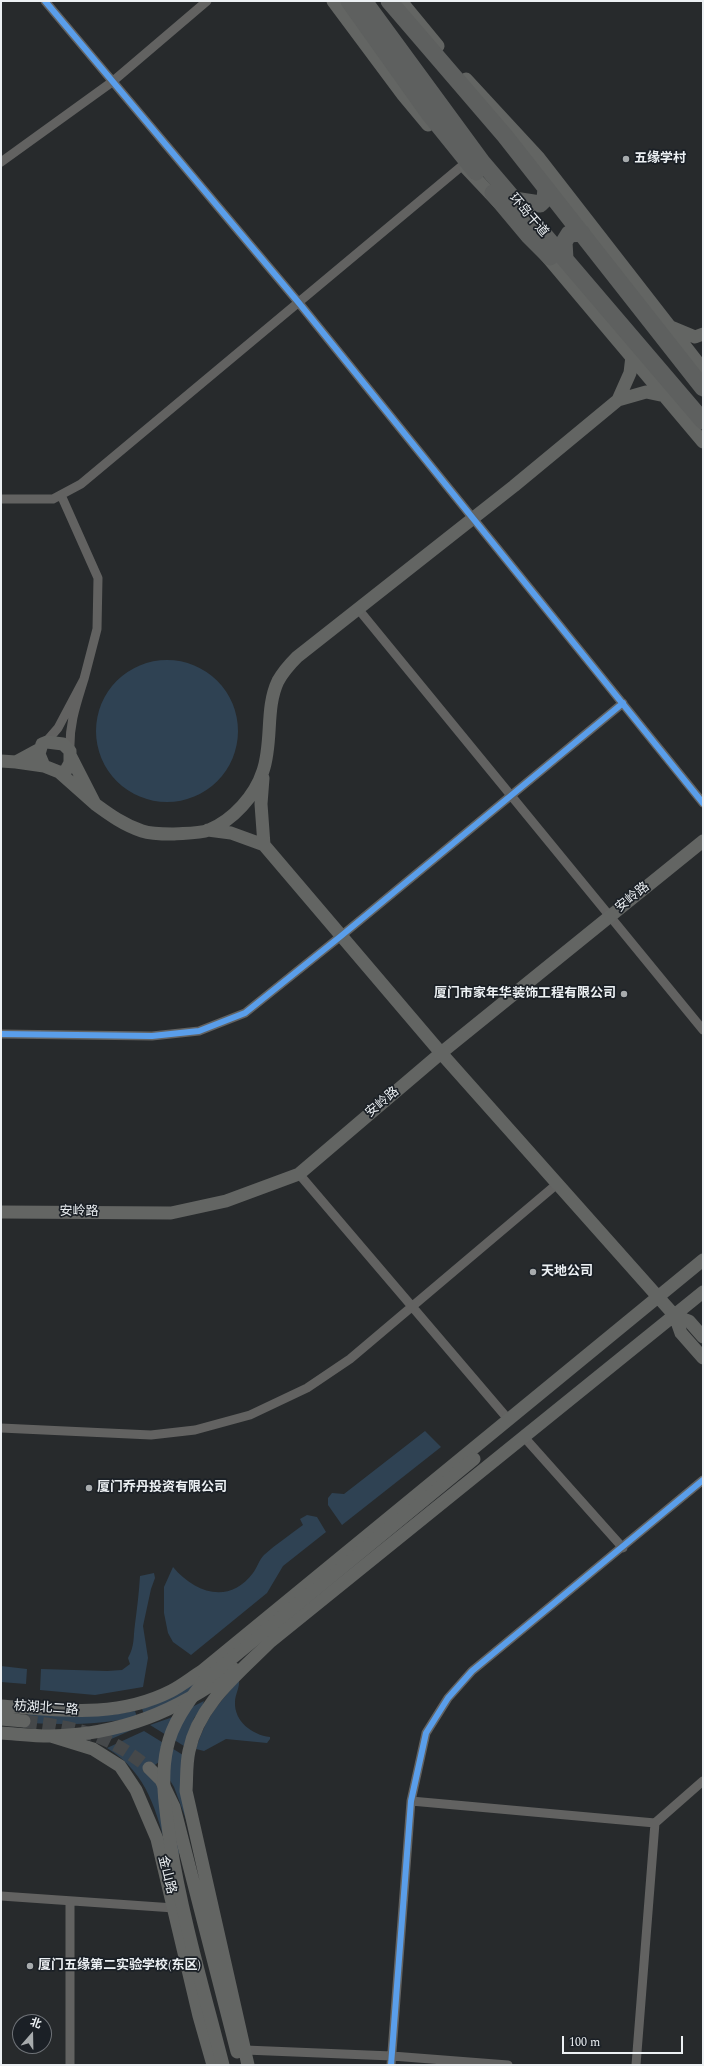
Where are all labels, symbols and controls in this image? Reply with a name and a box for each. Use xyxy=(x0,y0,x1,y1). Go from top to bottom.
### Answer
place label: 五缘学村 xyxy=(634,151,686,167)
marker: 五缘学村 xyxy=(621,154,631,164)
street label: 环岛干道 xyxy=(505,191,551,241)
street label: 安岭路 xyxy=(613,880,653,916)
place label: 厦门市家年华装饰工程有限公司 xyxy=(434,986,616,1002)
marker: 厦门市家年华装饰工程有限公司 xyxy=(619,989,629,999)
street label: 安岭路 xyxy=(363,1084,403,1122)
street label: 安岭路 xyxy=(60,1204,98,1220)
place label: 天地公司 xyxy=(541,1264,593,1280)
marker: 天地公司 xyxy=(528,1267,538,1277)
place label: 厦门乔丹投资有限公司 xyxy=(97,1480,227,1496)
marker: 厦门乔丹投资有限公司 xyxy=(84,1483,94,1493)
street label: 枋湖北二路 xyxy=(13,1699,79,1719)
street label: 金山路 xyxy=(154,1854,178,1896)
place label: 厦门五缘第二实验学校(东区) xyxy=(38,1958,201,1974)
marker: 厦门五缘第二实验学校(东区) xyxy=(25,1961,35,1971)
text: 北 xyxy=(28,2013,44,2033)
north arrow xyxy=(12,2014,52,2054)
scale bar xyxy=(564,2028,685,2054)
text: 100 m xyxy=(569,2033,600,2052)

